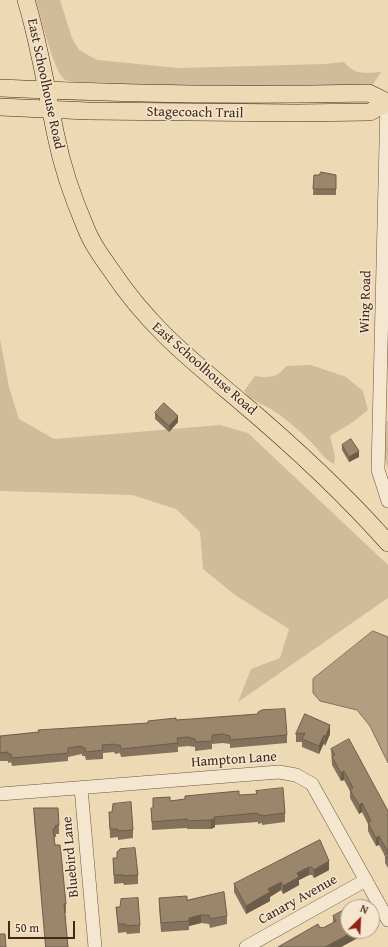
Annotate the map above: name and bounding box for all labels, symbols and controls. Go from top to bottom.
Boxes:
street label: East Schoolhouse Road [23,17,67,151]
street label: Stagecoach Trail [146,104,244,122]
street label: Wing Road [357,270,375,334]
street label: East Schoolhouse Road [148,319,260,419]
street label: Hampton Lane [191,749,277,771]
street label: Bluebird Lane [59,816,83,898]
street label: Canary Avenue [256,871,340,929]
north arrow [340,899,380,939]
text: N [358,900,371,918]
scale bar [10,913,77,939]
text: 50 m [15,919,39,936]

